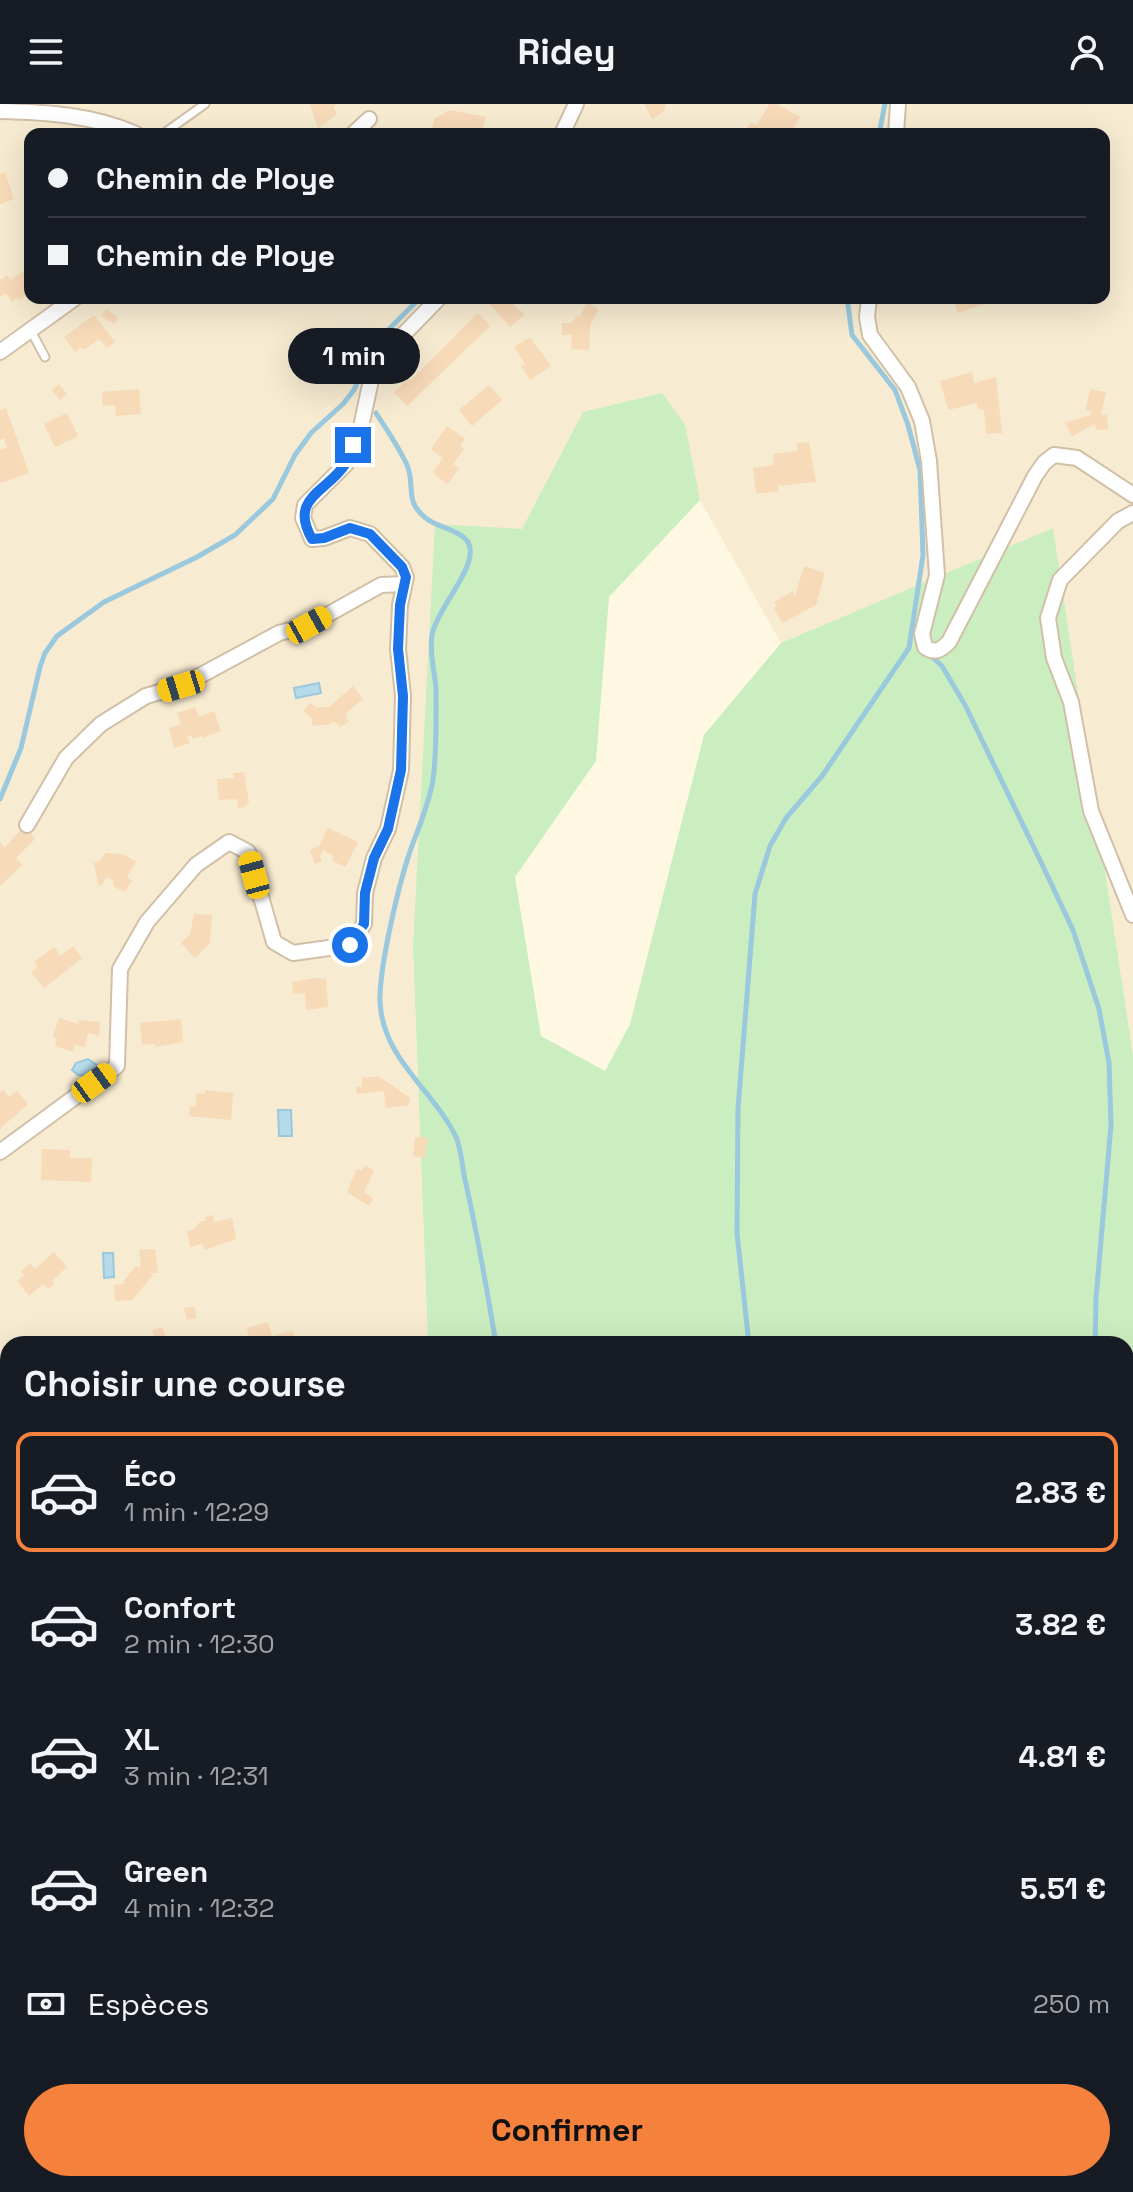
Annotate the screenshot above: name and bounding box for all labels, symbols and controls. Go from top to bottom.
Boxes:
text: Ridey [517,29,616,75]
icon: menu [24,30,68,74]
icon: person [1065,30,1109,74]
text: Chemin de Ploye [96,159,335,198]
text: Chemin de Ploye [96,236,335,275]
callout: 1 min [287,329,419,385]
text: 1 min [322,339,386,373]
route end [335,427,371,463]
car [282,603,336,647]
car [155,668,207,704]
car [236,849,272,901]
route start [332,927,368,963]
car [68,1059,120,1107]
text: Choisir une course [24,1361,346,1407]
icon: car [28,1456,100,1528]
text: Éco [124,1456,177,1495]
text: 2.83 € [1015,1473,1106,1512]
text: 1 min · 12:29 [124,1495,269,1529]
icon: car [28,1588,100,1660]
text: Confort [124,1588,236,1627]
text: 3.82 € [1015,1605,1106,1644]
text: 2 min · 12:30 [124,1627,275,1661]
icon: car [28,1720,100,1792]
text: XL [124,1720,160,1759]
text: 4.81 € [1018,1737,1106,1776]
text: 3 min · 12:31 [124,1759,269,1793]
icon: car [28,1852,100,1924]
text: Green [124,1852,208,1891]
text: 5.51 € [1020,1869,1106,1908]
text: 4 min · 12:32 [124,1891,274,1925]
icon: cash [24,1982,68,2026]
text: Espèces [88,1985,209,2024]
text: 250 m [1033,1987,1110,2021]
button: Confirmer [24,2084,1110,2176]

